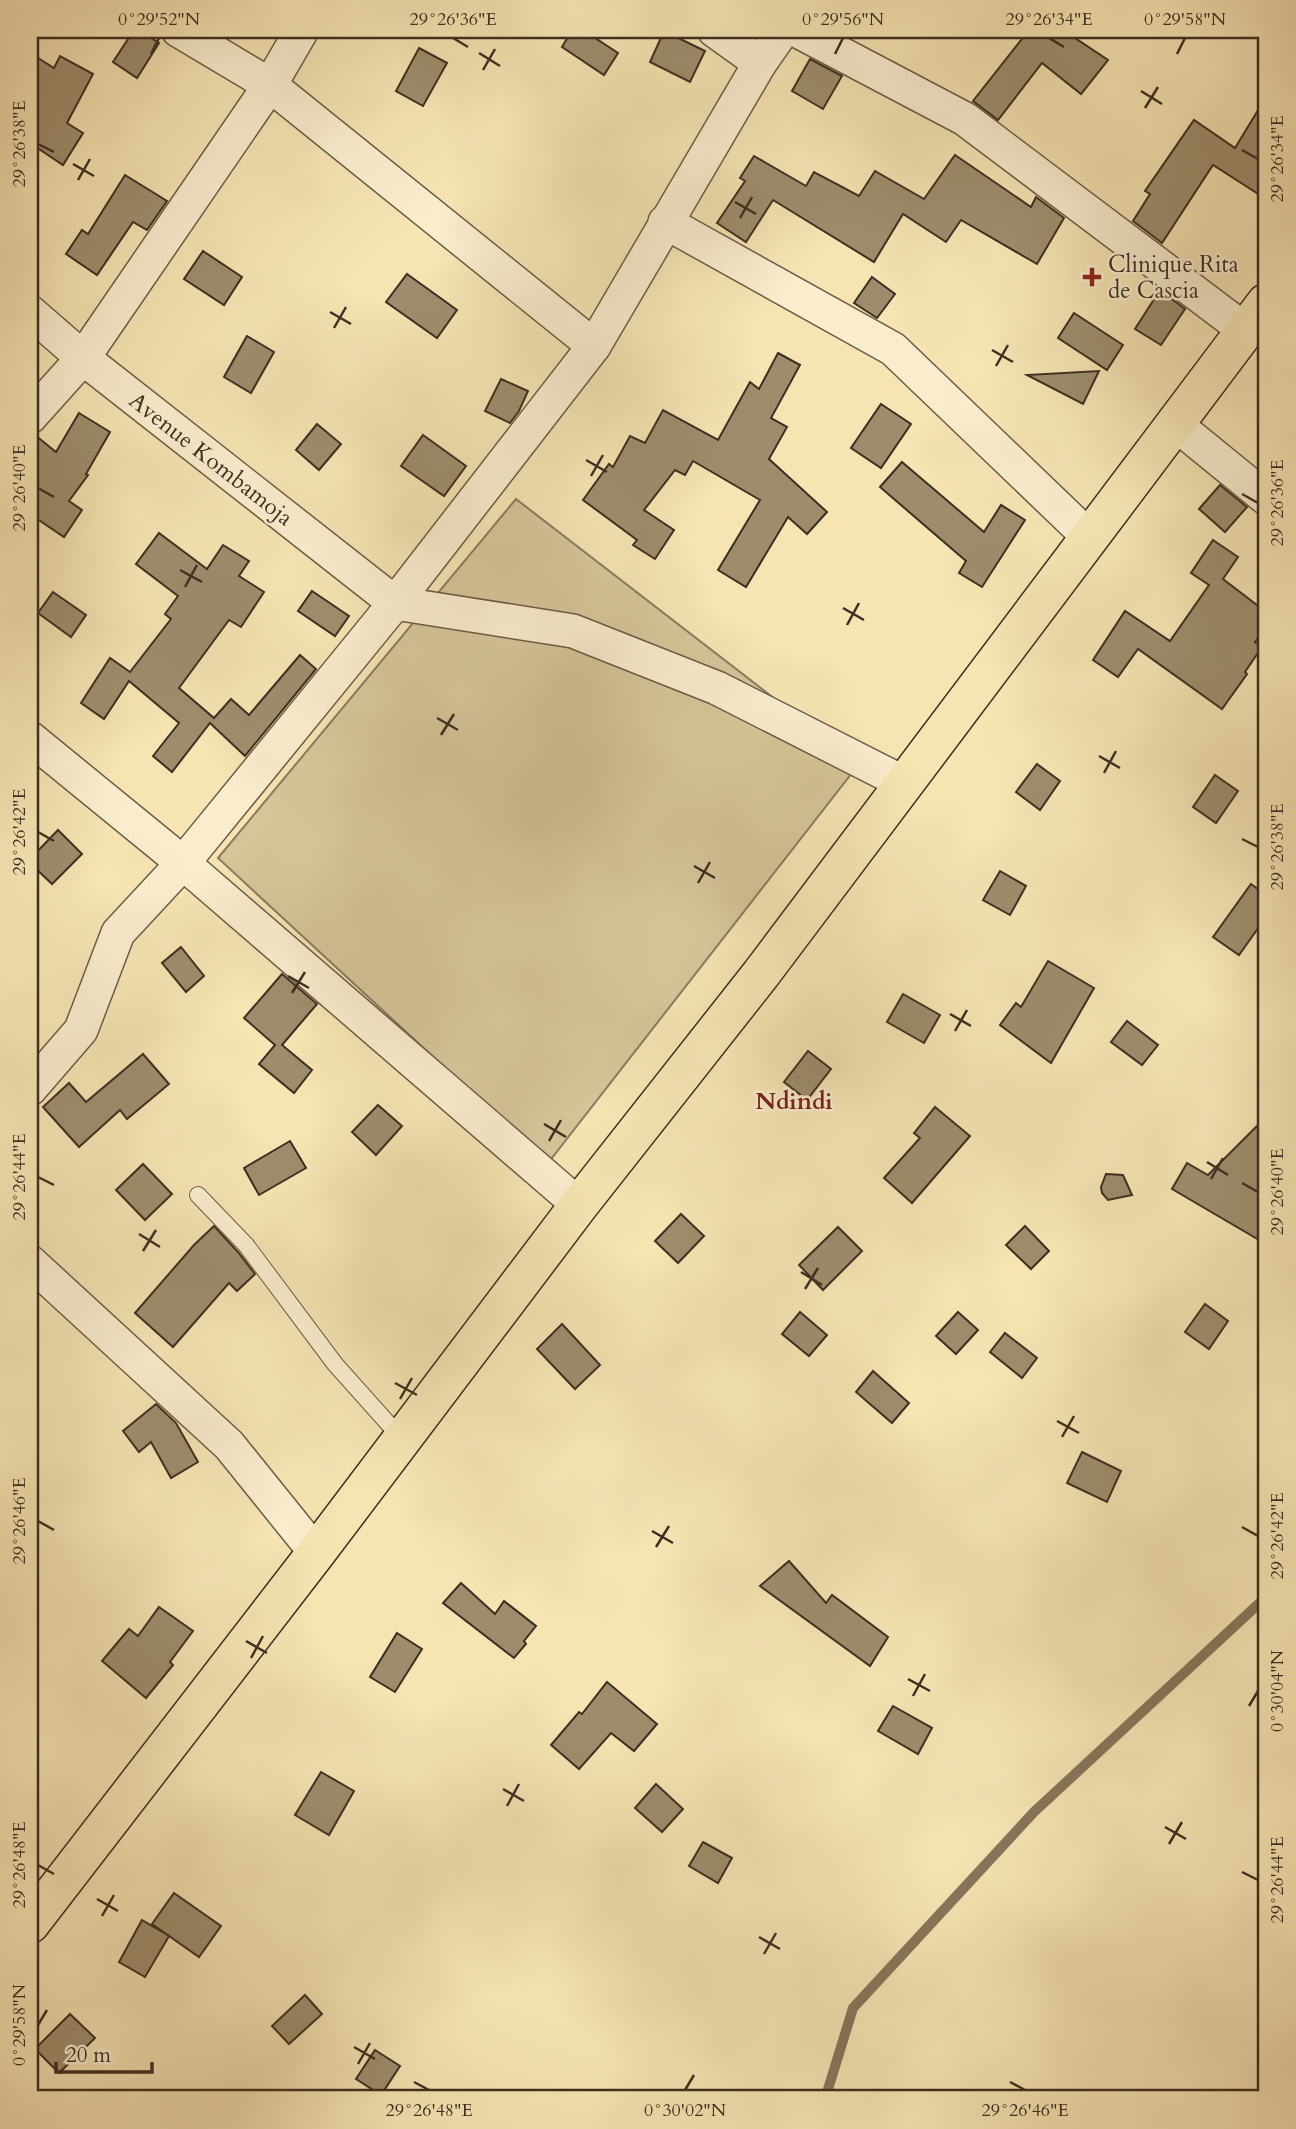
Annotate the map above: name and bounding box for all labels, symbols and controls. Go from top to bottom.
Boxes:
text: 0°29'52"N [118,7,201,32]
text: 29°26'36"E [409,7,497,32]
text: 0°29'56"N [802,7,885,32]
text: 29°26'34"E [1005,7,1093,32]
text: 0°29'58"N [1144,7,1227,32]
text: 29°26'38"E [7,100,32,188]
text: 29°26'34"E [1265,115,1290,203]
place label: Clinique Rita de Cascia [1108,249,1239,306]
marker: Clinique Rita de Cascia [1082,267,1102,287]
street label: Avenue Kombamoja [123,385,300,533]
text: 29°26'40"E [7,444,32,532]
text: 29°26'36"E [1265,459,1290,547]
text: 29°26'42"E [7,788,32,876]
text: 29°26'38"E [1265,803,1290,891]
district label: Ndindi [755,1085,833,1118]
text: 29°26'44"E [7,1133,32,1221]
text: 29°26'40"E [1265,1148,1290,1236]
text: 29°26'46"E [7,1477,32,1565]
text: 29°26'42"E [1265,1492,1290,1580]
text: 0°30'04"N [1265,1649,1290,1732]
text: 29°26'48"E [7,1821,32,1909]
text: 29°26'44"E [1265,1836,1290,1924]
text: 0°29'58"N [7,1983,32,2066]
scale bar [56,2031,152,2075]
text: 20 m [66,2041,111,2070]
text: 29°26'48"E [385,2098,473,2123]
text: 0°30'02"N [644,2098,727,2123]
text: 29°26'46"E [981,2098,1069,2123]

